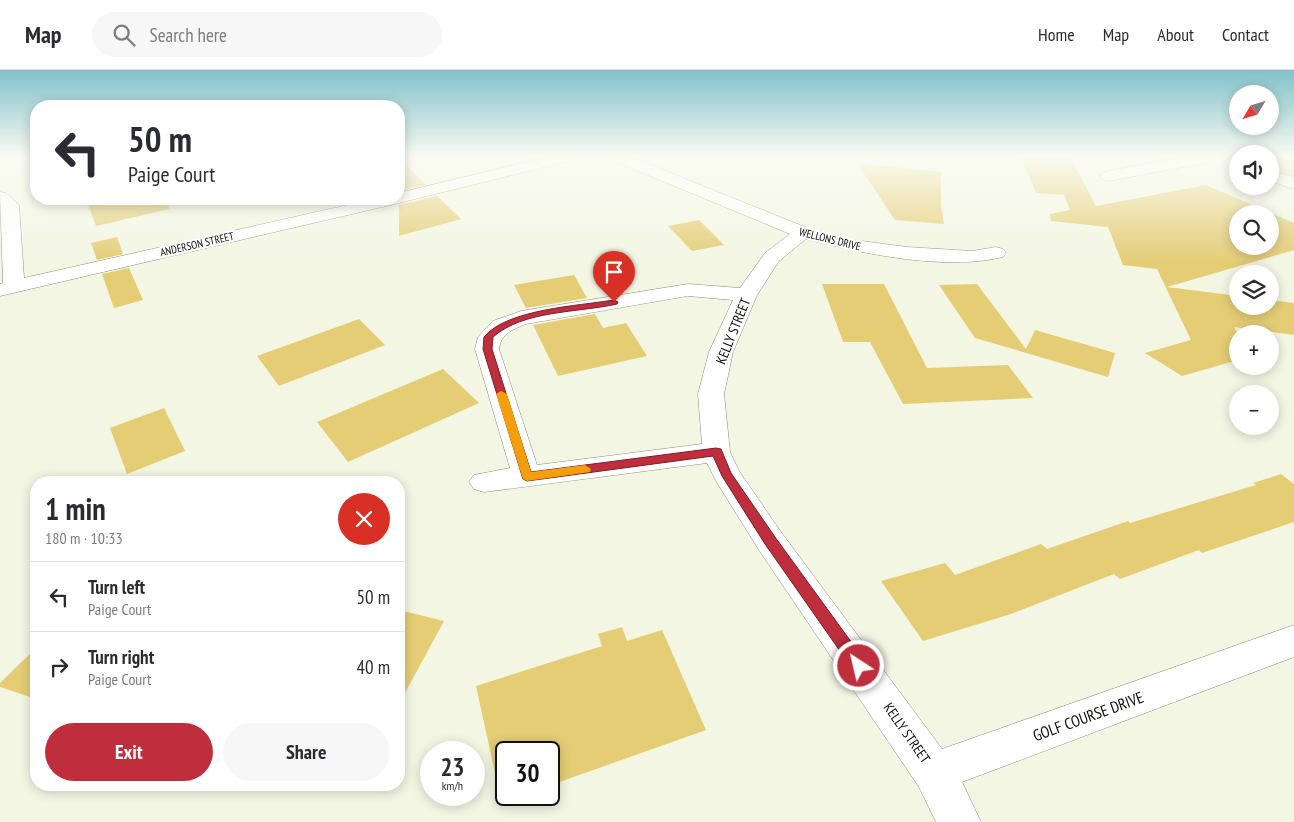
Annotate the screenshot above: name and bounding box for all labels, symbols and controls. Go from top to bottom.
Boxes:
search box [92,12,442,57]
text: Map [25,19,62,50]
icon: search [110,21,138,49]
text: Search here [150,23,227,47]
text: Home [1038,23,1075,46]
text: Map [1103,23,1129,46]
text: About [1157,23,1194,46]
text: Contact [1222,23,1269,46]
north arrow [1229,85,1279,135]
map controls [1229,85,1279,435]
text: 50 m [128,116,192,162]
icon: left [45,120,110,185]
button: sound [1229,145,1279,195]
text: Paige Court [128,160,215,188]
button: search [1229,205,1279,255]
street label: WELLONS DRIVE [798,225,863,253]
street label: ANDERSON STREET [159,229,235,259]
pin [593,251,635,302]
icon: arrive [600,258,628,286]
button: layers [1229,265,1279,315]
street label: KELLY STREET [712,295,755,367]
button: + [1229,325,1279,375]
button: − [1229,385,1279,435]
text: 1 min [45,489,106,528]
button: close [338,493,390,545]
text: 180 m · 10:33 [45,528,123,548]
text: Turn left [88,575,145,599]
icon: left [45,583,73,611]
text: 50 m [357,585,390,609]
text: Paige Court [88,599,151,619]
position arrow [832,639,884,691]
text: Turn right [88,645,154,669]
icon: right [45,653,73,681]
text: 40 m [357,655,390,679]
text: Paige Court [88,669,151,689]
street label: GOLF COURSE DRIVE [1030,687,1146,745]
street label: KELLY STREET [880,699,935,767]
button: Exit [45,723,213,781]
button: Share [223,723,390,781]
speed limit sign: 30 [495,741,560,806]
text: 23 [441,751,464,783]
text: km/h [442,778,463,793]

